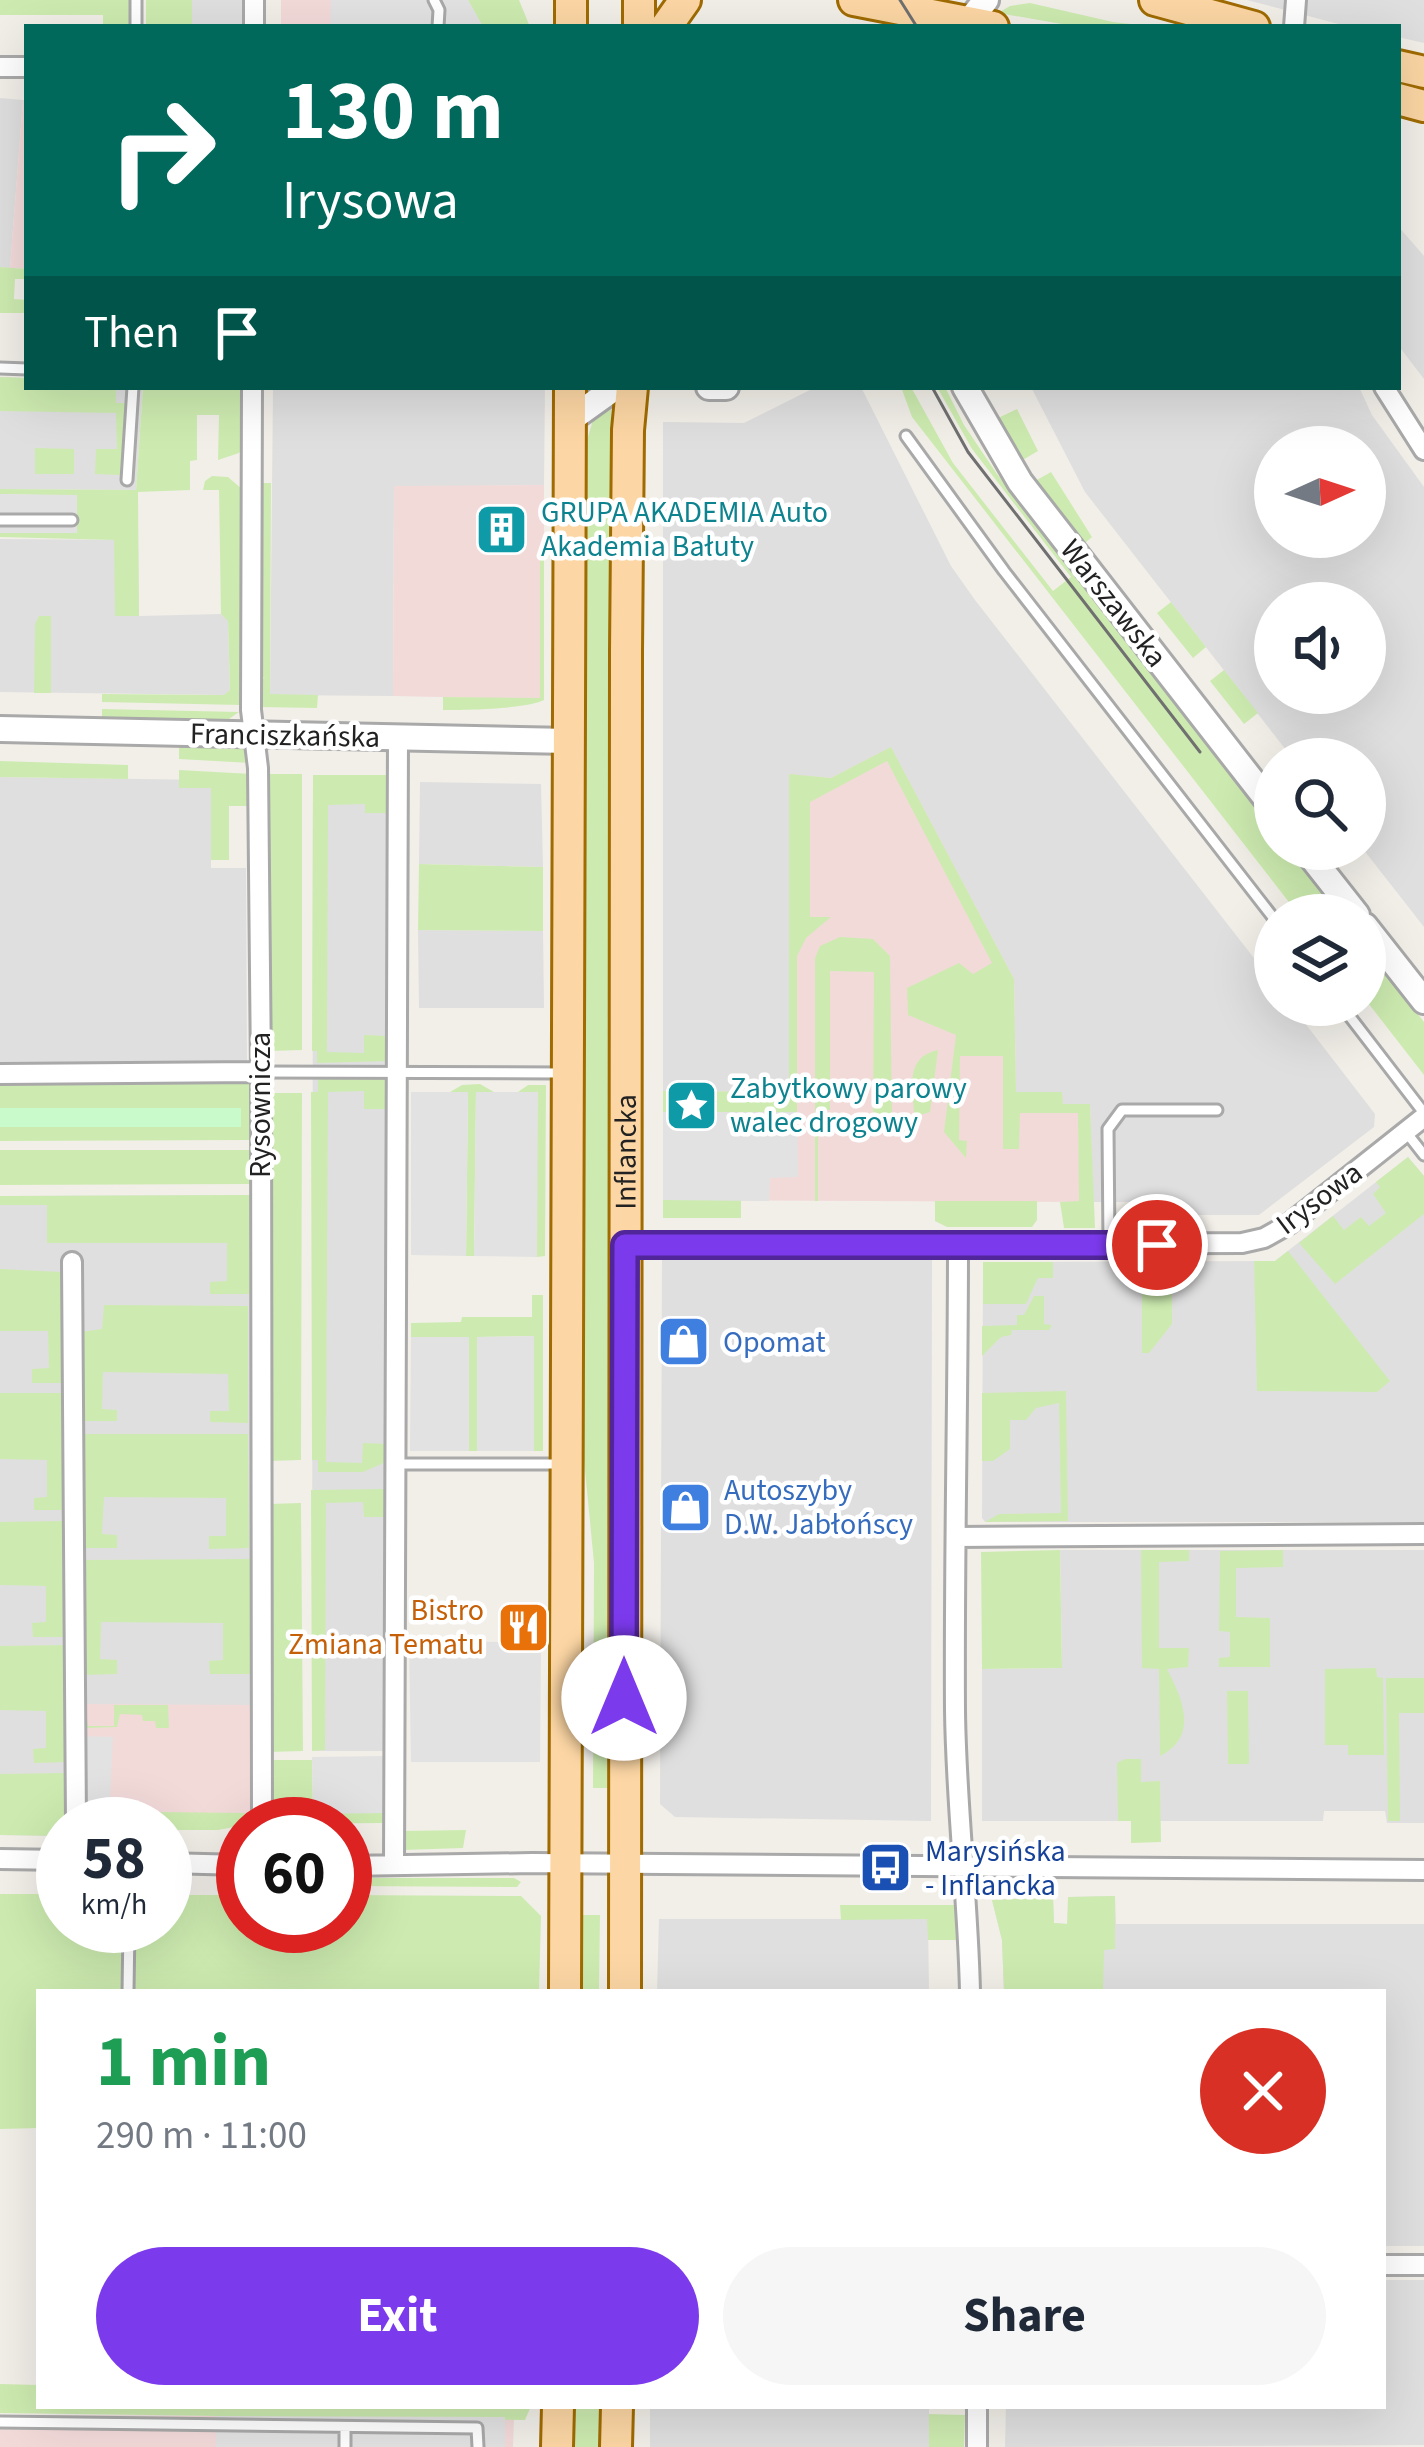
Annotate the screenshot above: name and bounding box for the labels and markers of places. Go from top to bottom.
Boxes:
place label: GRUPA AKADEMIA Auto Akademia Bałuty [541,491,828,568]
building icon: GRUPA AKADEMIA Auto Akademia Bałuty [474,501,530,557]
place label: Zabytkowy parowy walec drogowy [730,1067,967,1144]
place icon: Zabytkowy parowy walec drogowy [663,1077,719,1133]
pin [1106,1194,1208,1296]
shop icon: Opomat [656,1314,712,1370]
place label: Opomat [723,1321,826,1364]
place label: Autoszyby D.W. Jabłońscy [724,1469,913,1546]
shop icon: Autoszyby D.W. Jabłońscy [657,1479,713,1535]
place label: Bistro Zmiana Tematu [288,1589,484,1666]
restaurant icon: Bistro Zmiana Tematu [495,1599,551,1655]
place label: Marysińska - Inflancka [925,1830,1066,1907]
bus stop icon: Marysińska - Inflancka [858,1840,914,1896]

